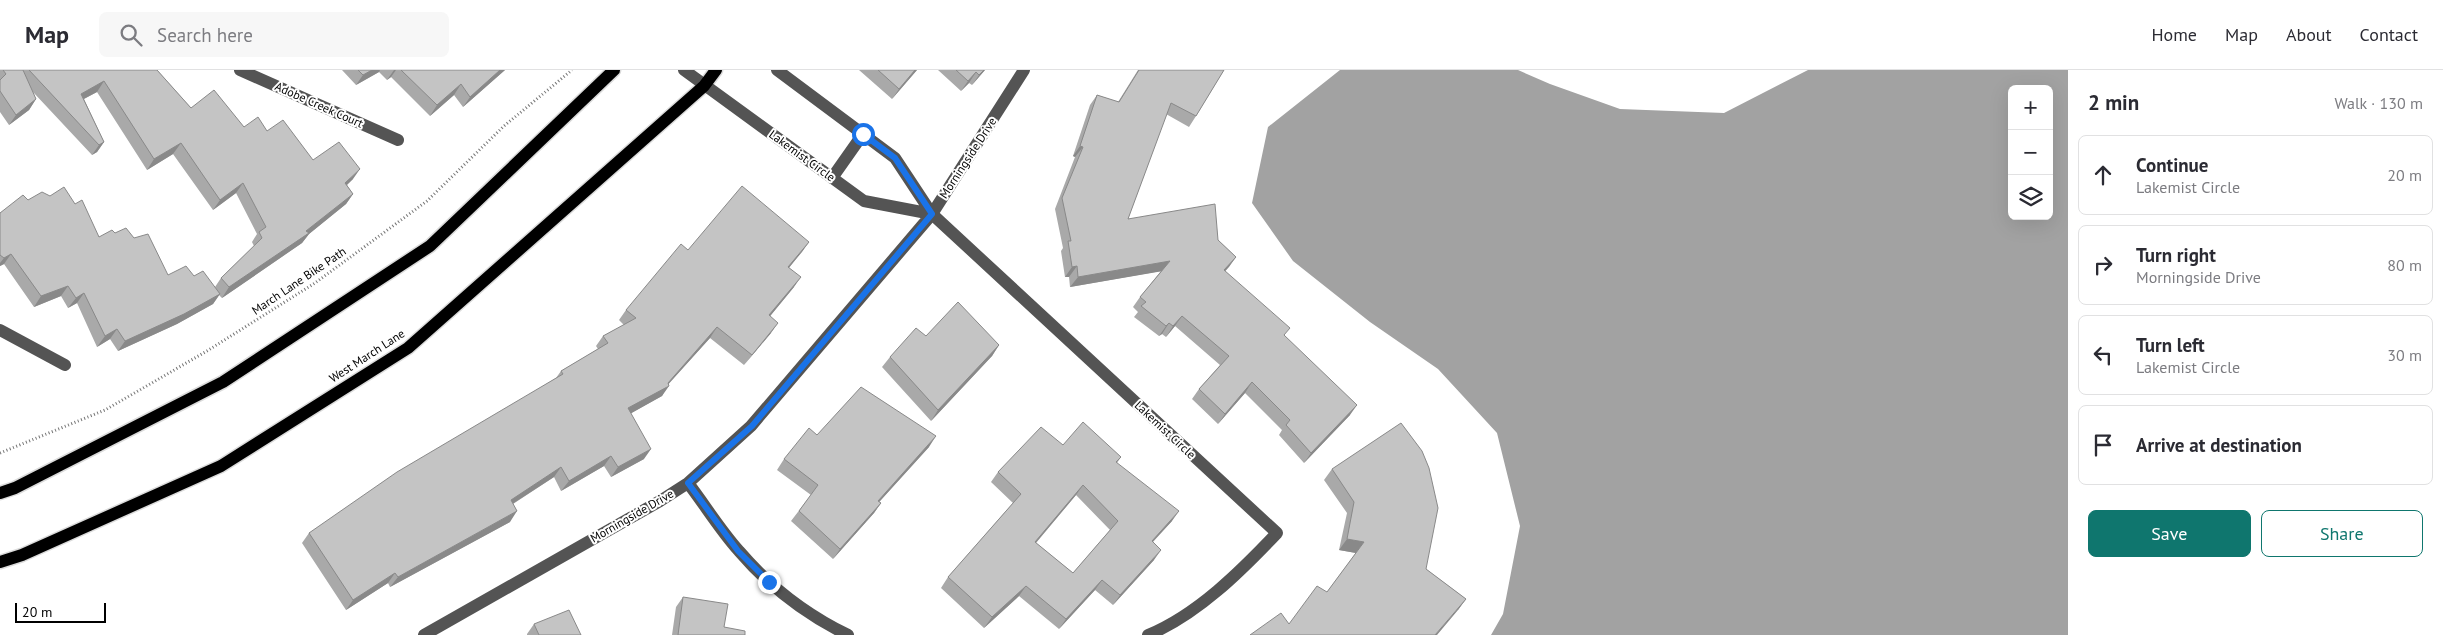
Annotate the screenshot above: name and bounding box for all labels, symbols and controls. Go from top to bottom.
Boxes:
search box [99,12,449,57]
text: Map [25,19,69,50]
icon: search [117,21,145,49]
text: Search here [157,23,253,47]
text: Home [2151,23,2197,46]
text: Map [2225,23,2258,46]
text: About [2286,23,2332,46]
text: Contact [2360,23,2418,46]
street label: Adobe Creek Court [273,78,366,131]
map controls [2008,85,2053,220]
button: + [2008,85,2053,130]
text: 2 min [2088,89,2139,116]
text: Walk · 130 m [2334,93,2423,113]
street label: Morningside Drive [936,114,999,201]
route start [852,123,875,146]
street label: Lakemist Circle [766,127,838,185]
button: − [2008,130,2053,175]
text: Continue [2136,153,2208,177]
icon: ahead [2089,161,2117,189]
text: 20 m [2387,165,2422,185]
button: layers [2008,175,2053,220]
text: Lakemist Circle [2136,177,2240,197]
street label: March Lane Bike Path [249,243,349,318]
text: Turn right [2136,243,2216,267]
icon: right [2089,251,2117,279]
text: 80 m [2387,255,2422,275]
text: Morningside Drive [2136,267,2261,287]
street label: West March Lane [326,326,407,386]
text: Turn left [2136,333,2205,357]
icon: left [2089,341,2117,369]
text: 30 m [2387,345,2422,365]
text: Lakemist Circle [2136,357,2240,377]
street label: Lakemist Circle [1132,398,1199,462]
icon: arrive [2089,431,2117,459]
text: Arrive at destination [2136,433,2302,457]
street label: Morningside Drive [587,486,676,545]
button: Save [2088,510,2251,557]
button: Share [2261,510,2423,557]
route end [758,571,781,594]
scale bar [15,600,106,623]
text: 20 m [22,603,52,621]

